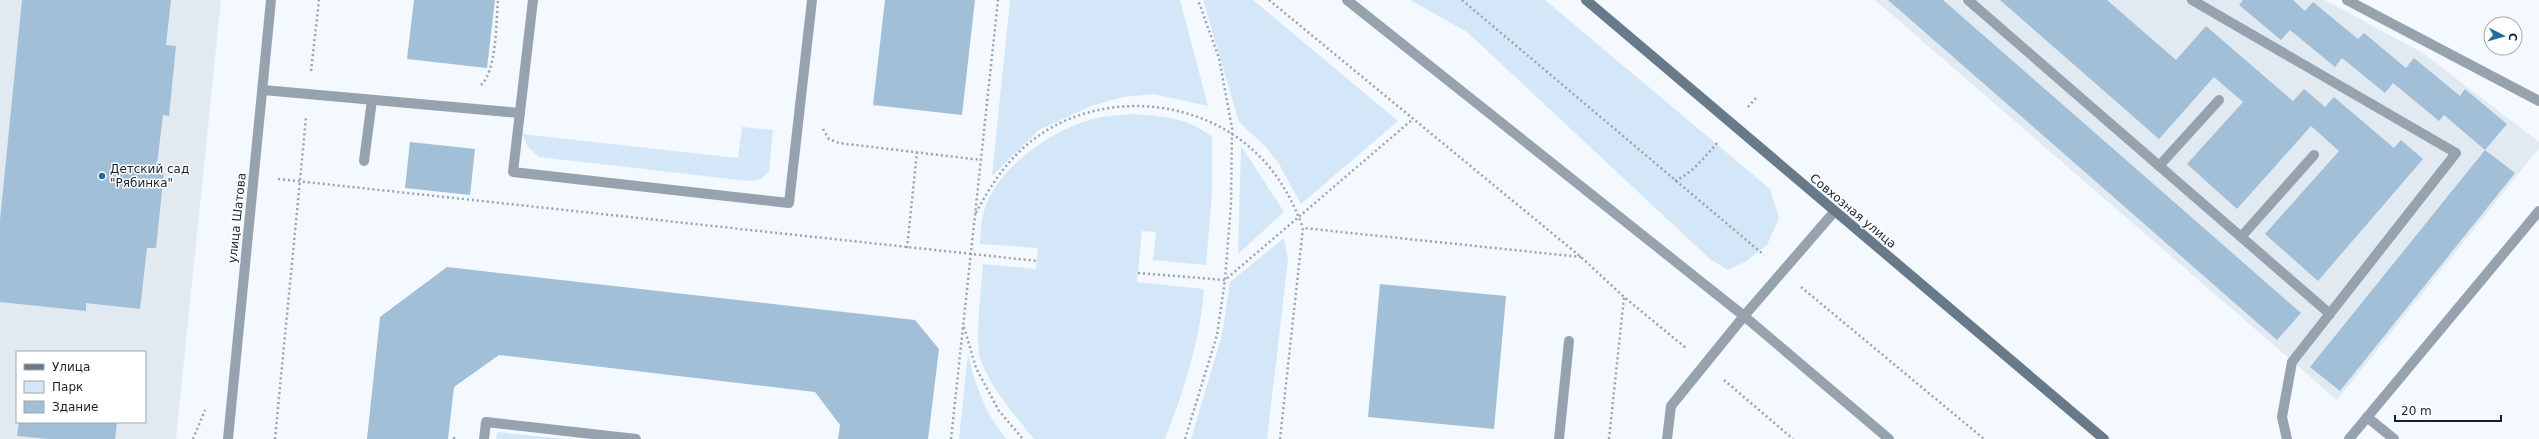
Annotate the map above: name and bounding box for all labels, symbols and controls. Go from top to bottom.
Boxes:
north arrow [2483,16,2523,56]
text: С [2506,32,2519,42]
place label: Детский сад "Рябинка" [110,162,189,190]
marker: Детский сад "Рябинка" [97,171,107,181]
street label: Совхозная улица [1807,171,1899,251]
street label: улица Шатова [225,172,249,264]
legend [16,351,146,423]
text: Улица [52,360,90,374]
text: Парк [52,380,83,394]
scale bar [2395,397,2501,423]
text: Здание [52,400,98,414]
text: 20 m [2401,404,2432,418]

